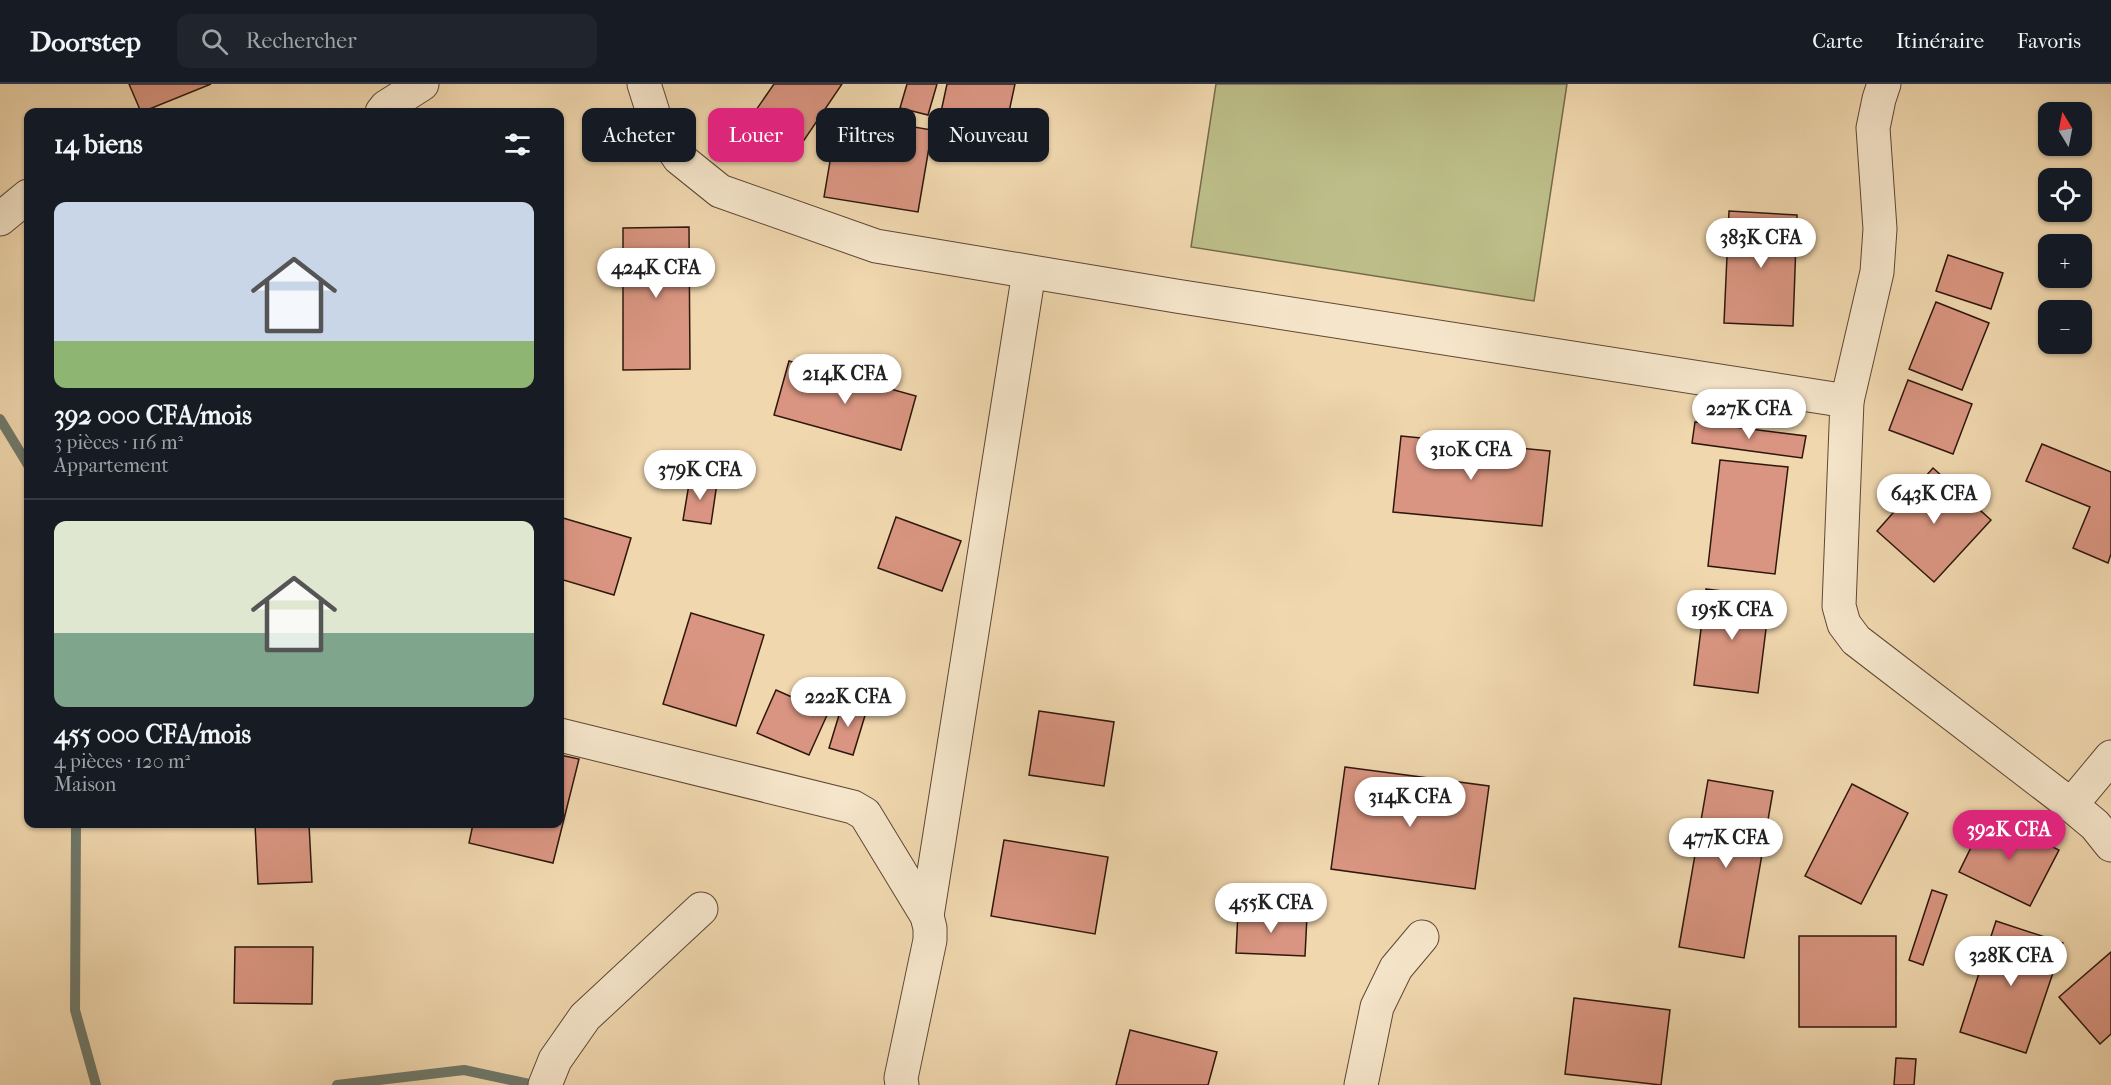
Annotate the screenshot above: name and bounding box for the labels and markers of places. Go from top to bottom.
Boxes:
pin: 383K CFA [1699,218,1823,269]
pin: 424K CFA [594,248,718,299]
pin: 214K CFA [783,354,907,405]
pin: 227K CFA [1687,389,1811,440]
pin: 310K CFA [1409,430,1533,481]
pin: 379K CFA [638,450,762,501]
pin: 643K CFA [1872,474,1996,525]
pin: 195K CFA [1670,590,1794,641]
pin: 222K CFA [786,677,910,728]
pin: 314K CFA [1348,777,1472,828]
pin: 392K CFA [1947,810,2071,861]
pin: 477K CFA [1664,818,1788,869]
pin: 455K CFA [1209,883,1333,934]
pin: 328K CFA [1949,936,2073,987]

